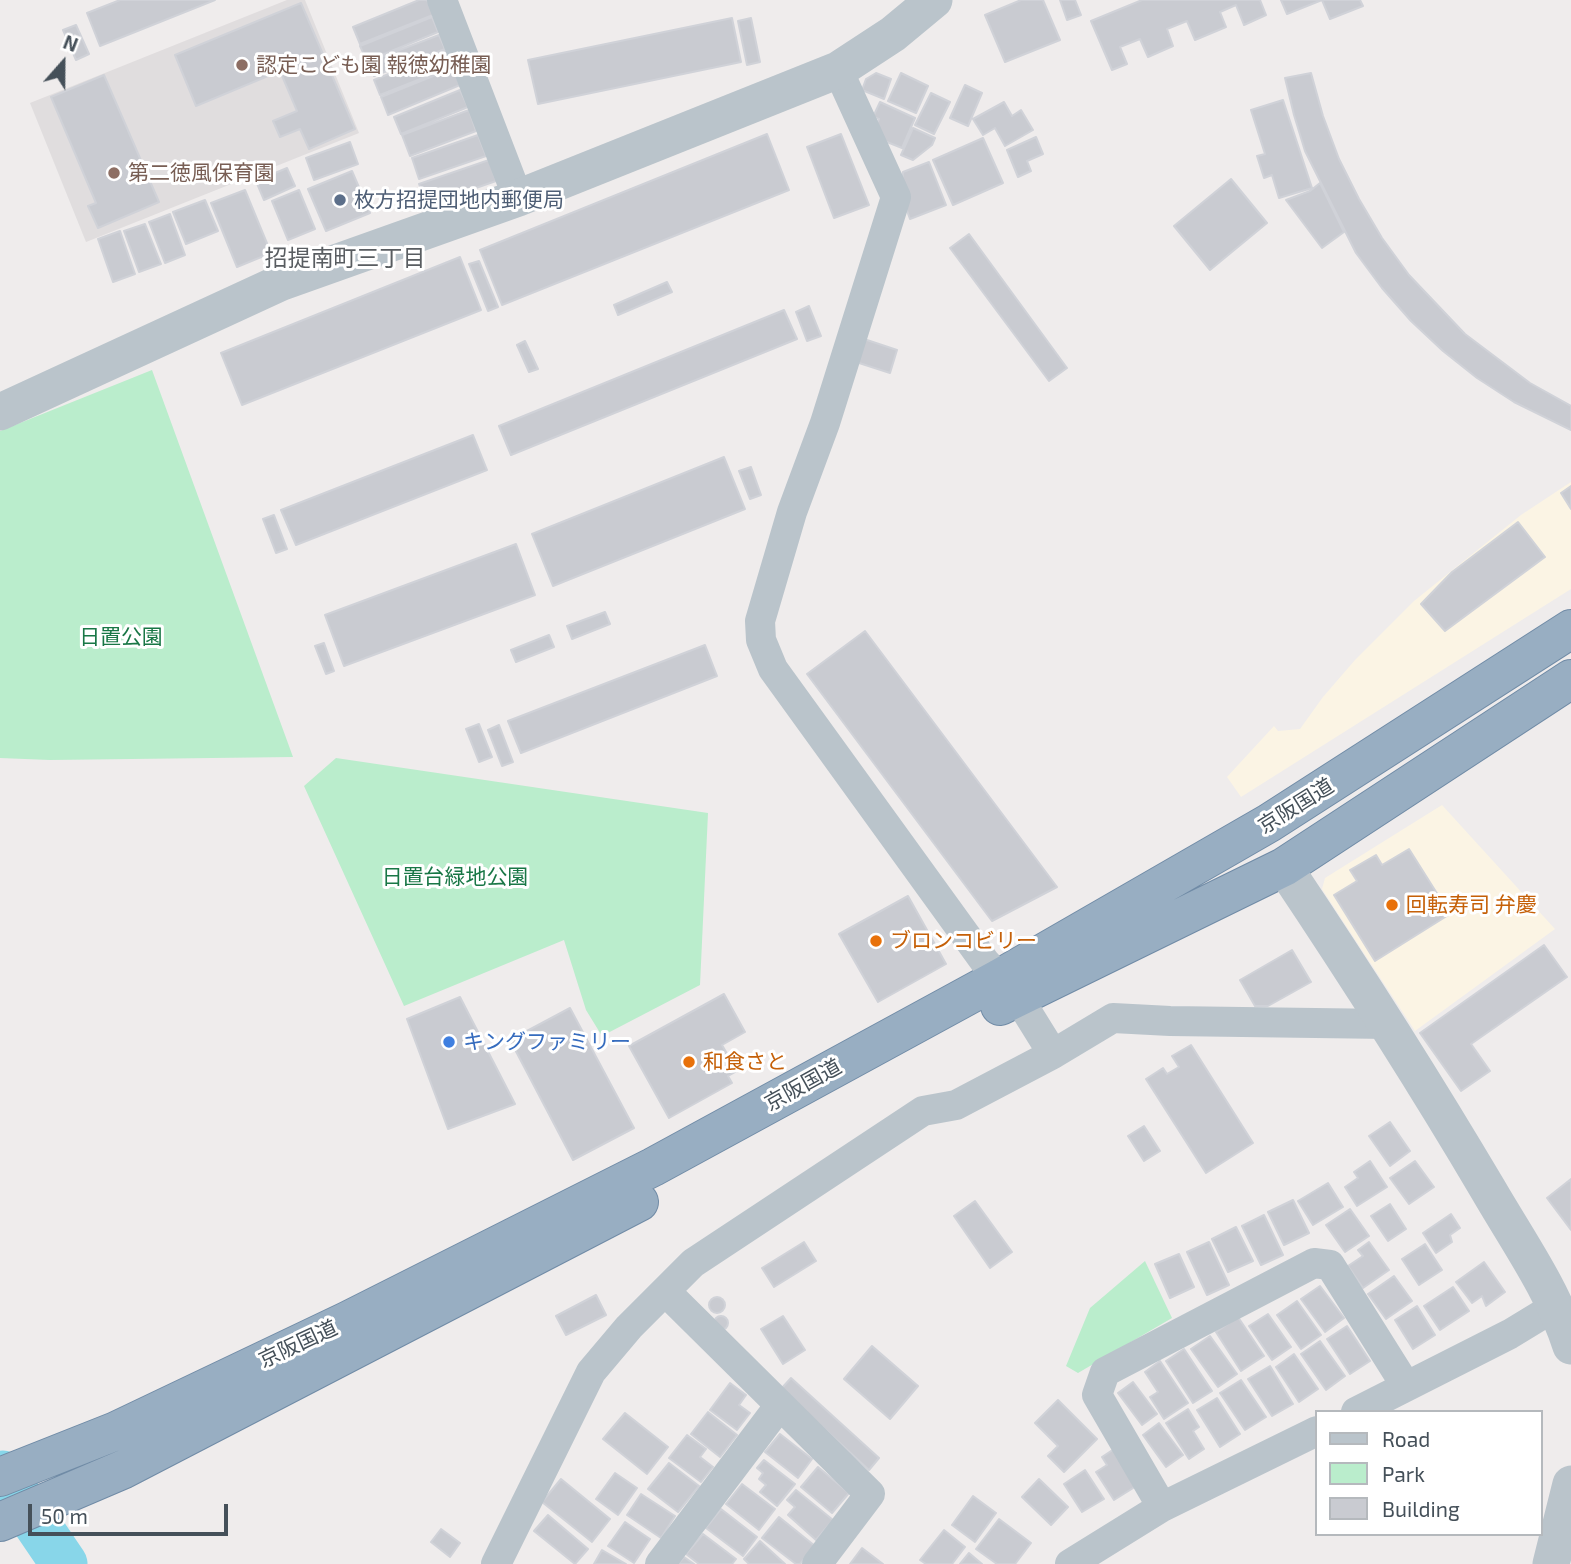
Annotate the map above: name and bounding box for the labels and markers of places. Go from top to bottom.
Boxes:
place label: 認定こども園 報徳幼稚園 [256,52,492,78]
marker: 認定こども園 報徳幼稚園 [234,57,250,73]
place label: 第二徳風保育園 [128,160,275,186]
marker: 第二徳風保育園 [106,165,122,181]
place label: 枚方招提団地内郵便局 [354,187,564,213]
marker: 枚方招提団地内郵便局 [332,192,348,208]
place label: 回転寿司 弁慶 [1406,892,1537,918]
marker: 回転寿司 弁慶 [1384,897,1400,913]
place label: ブロンコビリー [890,928,1037,954]
marker: ブロンコビリー [868,933,884,949]
place label: キングファミリー [463,1029,631,1055]
marker: キングファミリー [441,1034,457,1050]
place label: 和食さと [703,1049,787,1075]
marker: 和食さと [681,1054,697,1070]

